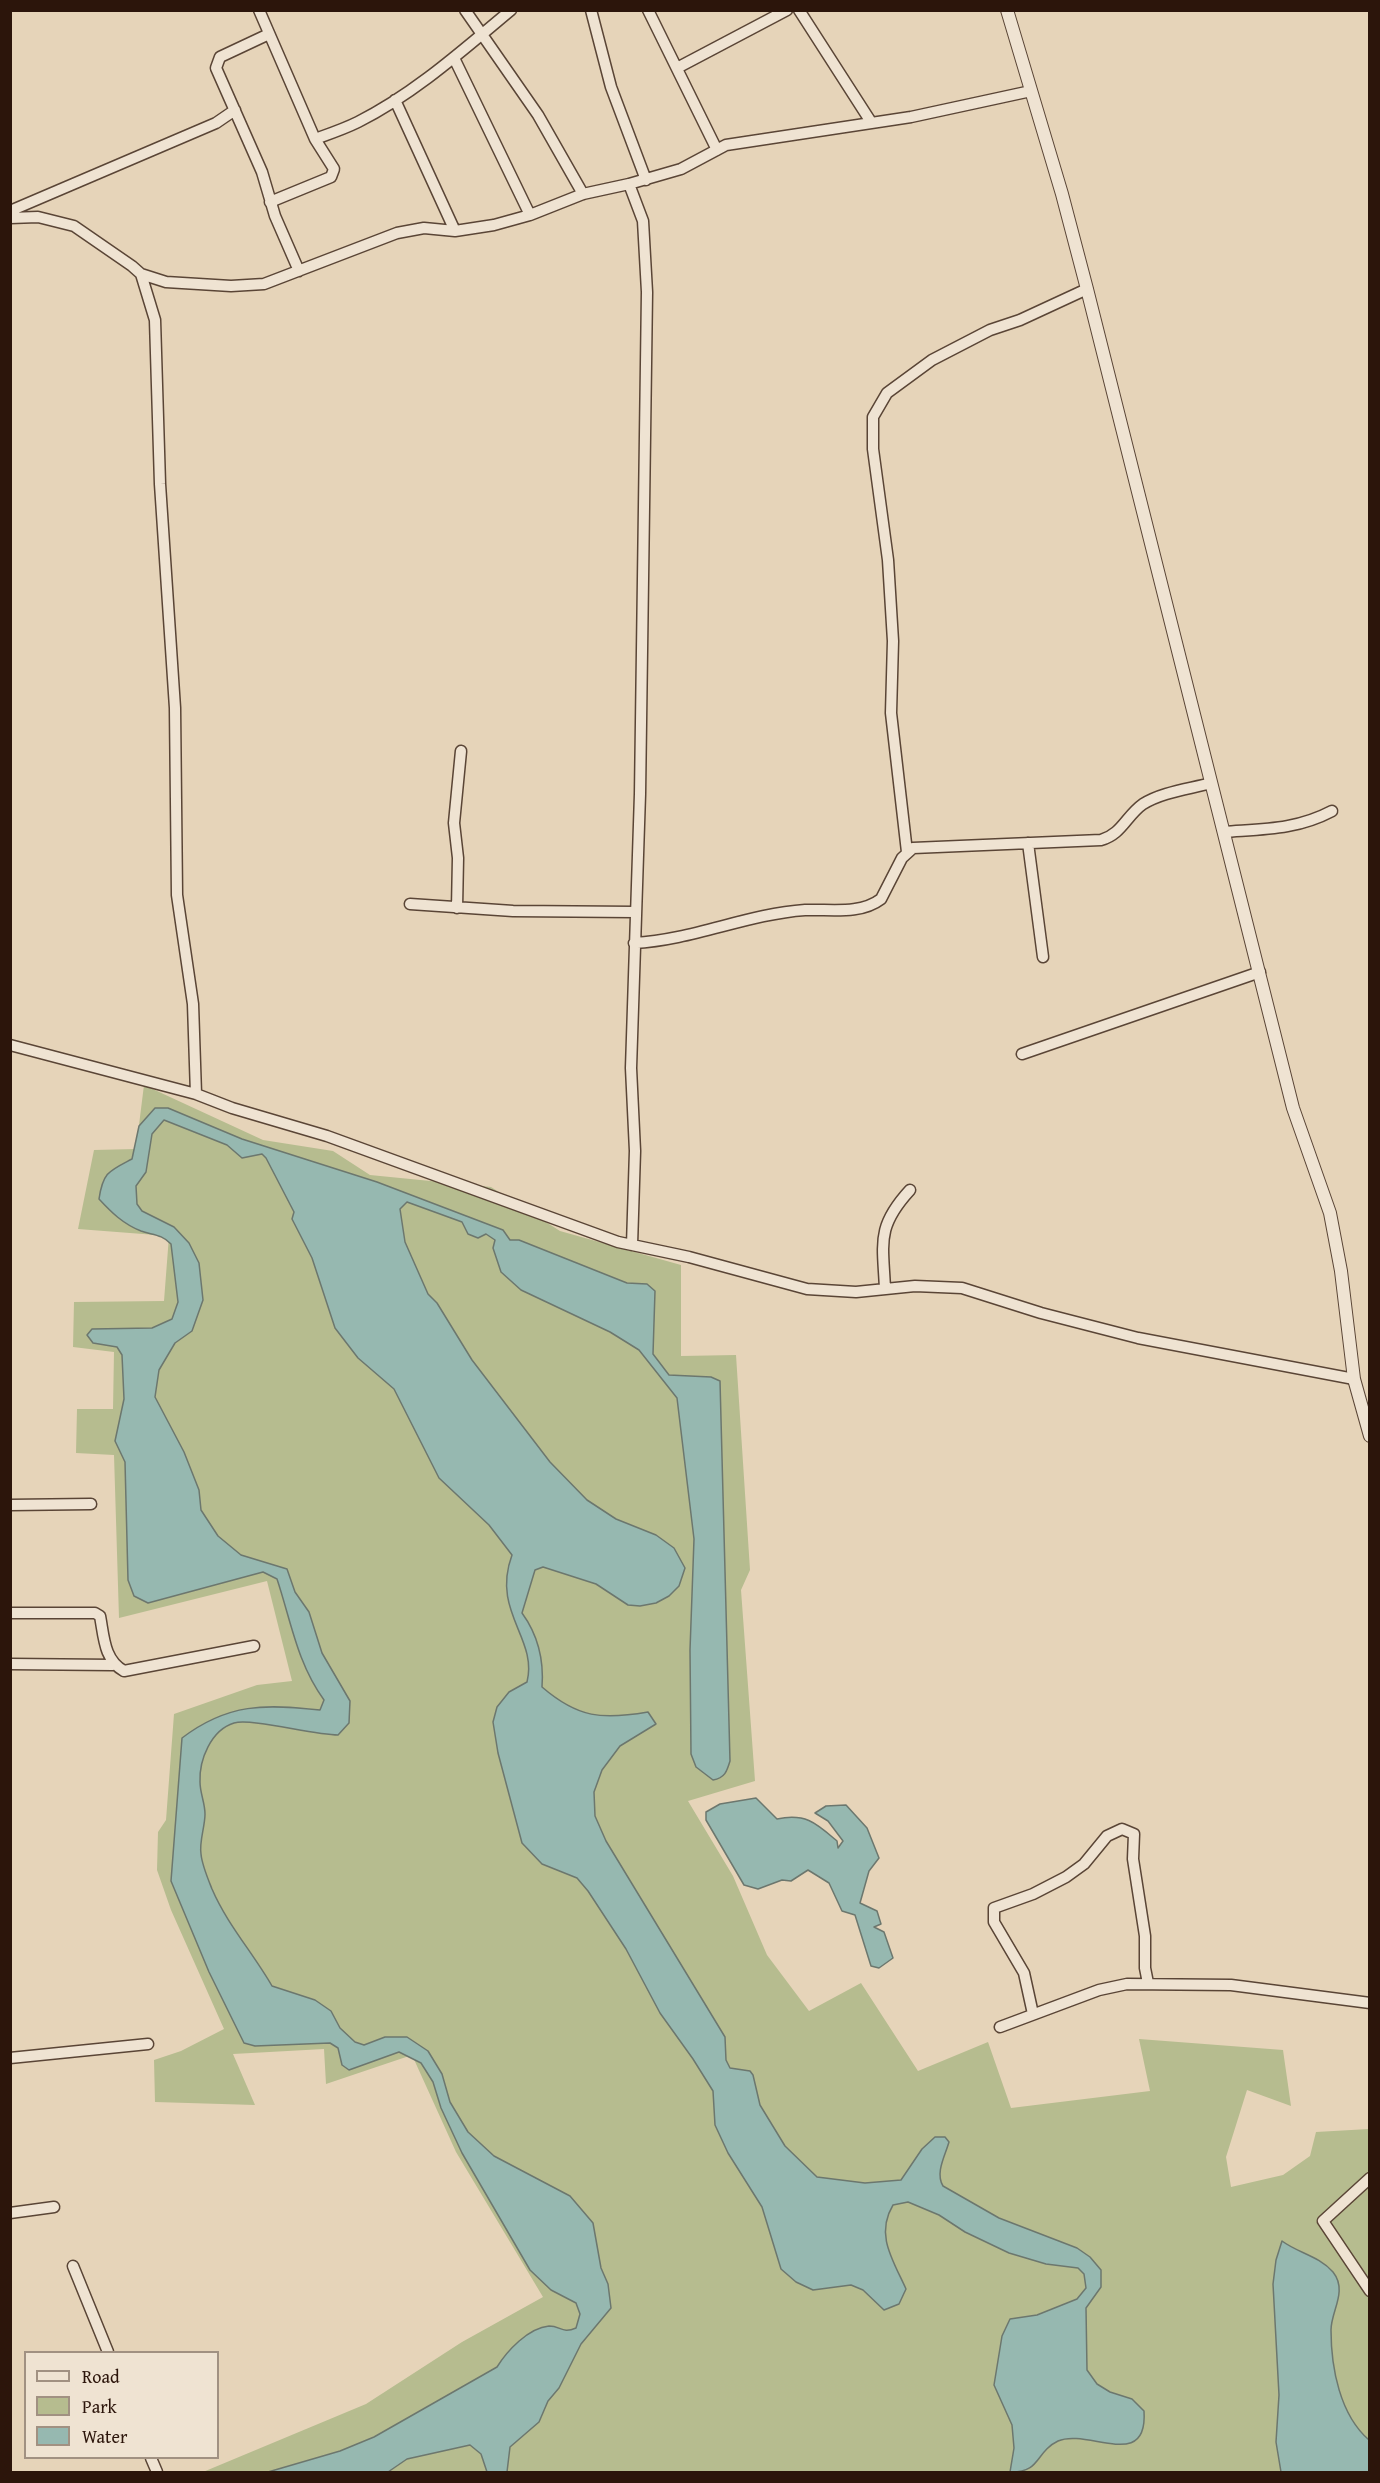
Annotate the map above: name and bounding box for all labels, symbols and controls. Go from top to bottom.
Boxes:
legend [24,2351,219,2459]
text: Road [82,2363,120,2390]
text: Park [82,2393,117,2420]
text: Water [82,2423,127,2450]

